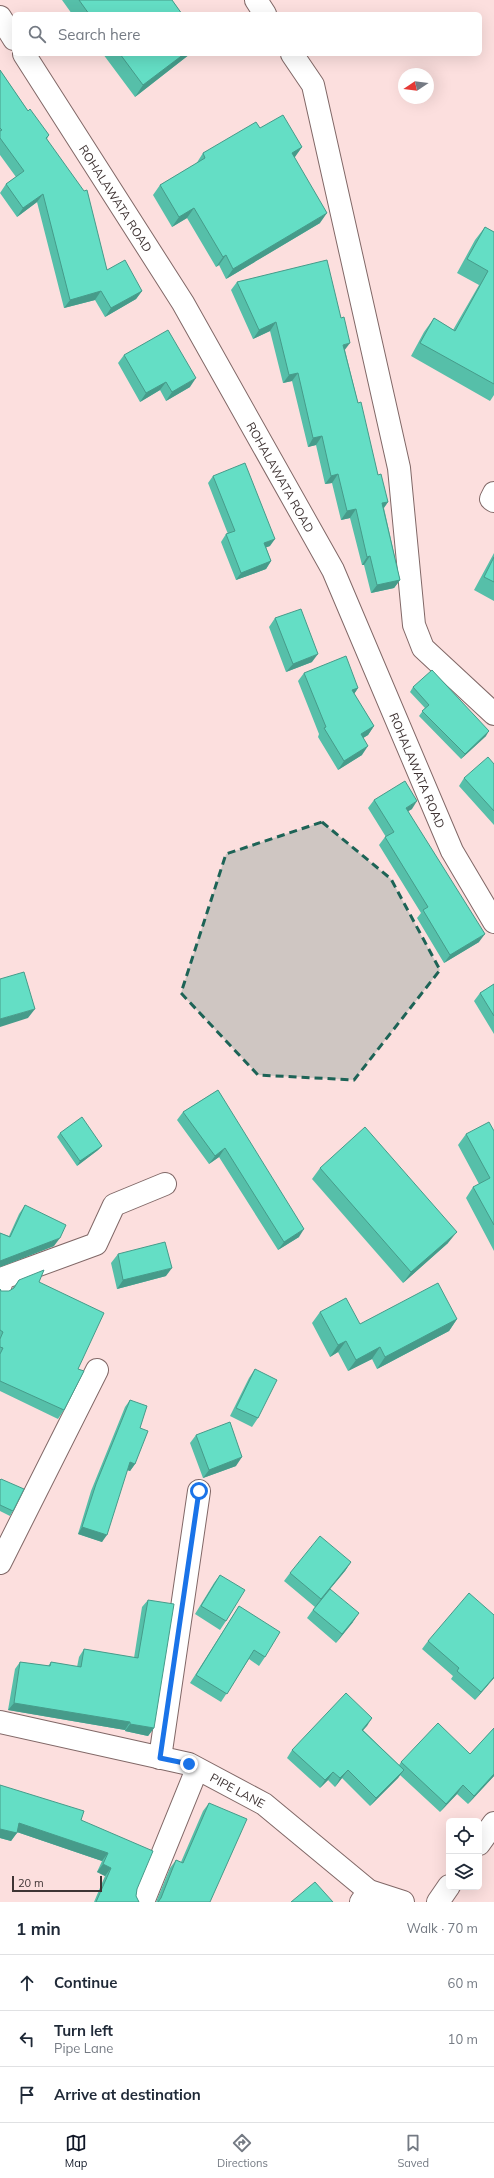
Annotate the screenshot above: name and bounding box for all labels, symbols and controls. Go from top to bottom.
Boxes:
search box [12,12,482,56]
icon: search [26,23,48,45]
text: Search here [58,25,140,44]
north arrow [398,68,434,104]
street label: ROHALAWATA ROAD [76,142,156,254]
street label: ROHALAWATA ROAD [244,419,318,535]
street label: ROHALAWATA ROAD [387,710,449,830]
route start [190,1482,208,1500]
route end [180,1755,198,1773]
street label: PIPE LANE [208,1769,268,1811]
map controls [446,1818,482,1890]
button: locate [446,1818,482,1854]
button: layers [446,1854,482,1890]
scale bar [12,1874,102,1893]
text: 20 m [18,1876,44,1890]
text: 1 min [16,1918,61,1939]
text: Walk · 70 m [407,1920,478,1936]
icon: ahead [16,1972,38,1994]
text: Continue [54,1973,117,1992]
text: 60 m [448,1975,478,1991]
text: Turn left [54,2021,113,2040]
icon: left [16,2028,38,2050]
text: 10 m [448,2031,478,2047]
text: Pipe Lane [54,2040,113,2056]
icon: arrive [16,2084,38,2106]
text: Arrive at destination [54,2085,201,2104]
tab: Map [65,2132,87,2170]
tab: Directions [217,2132,268,2170]
tab: Saved [397,2132,429,2170]

